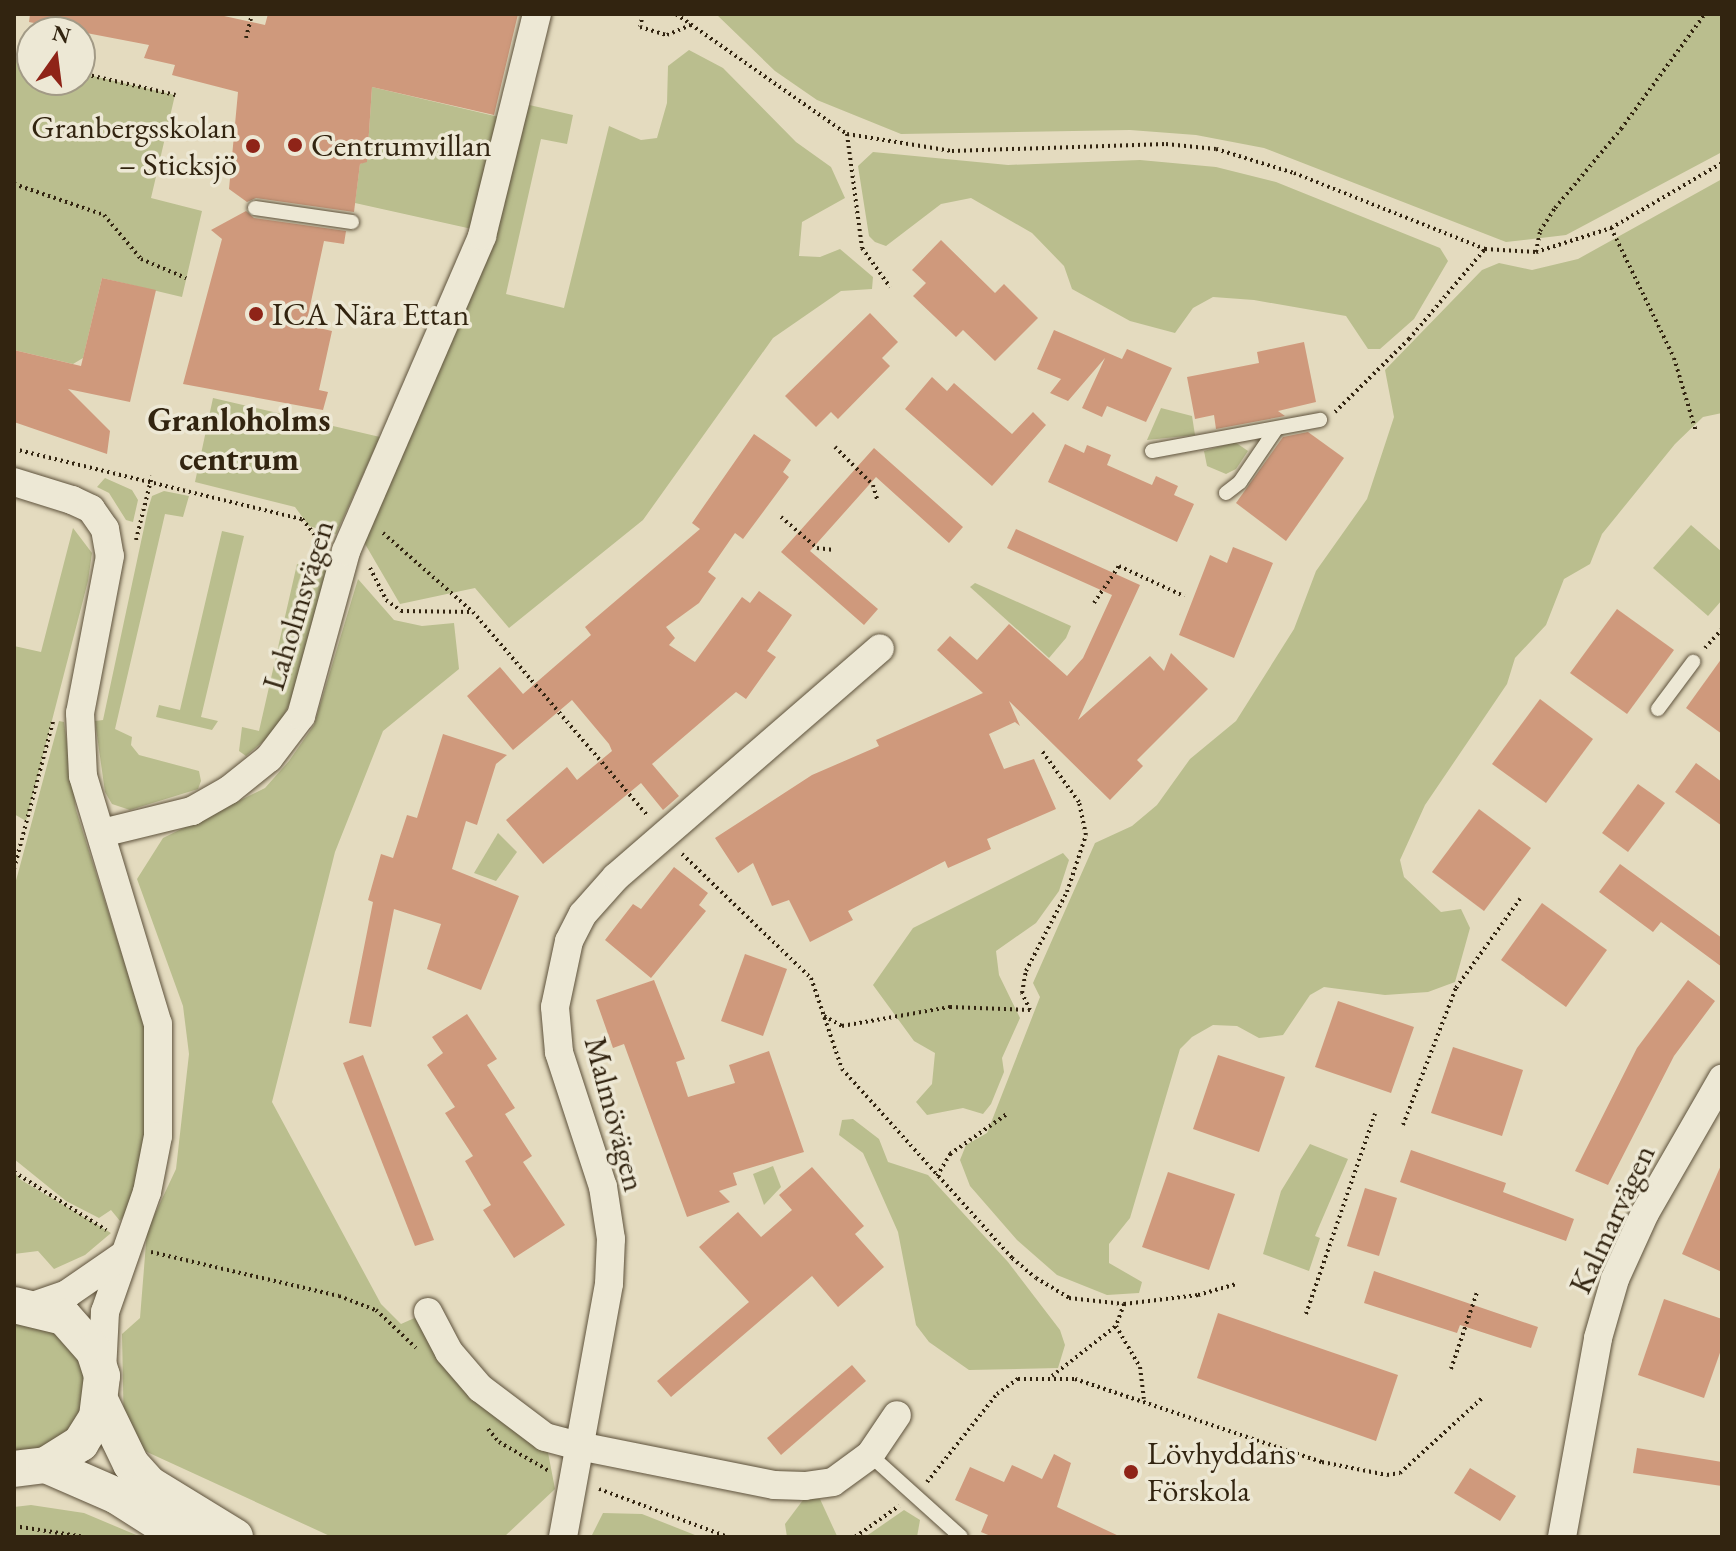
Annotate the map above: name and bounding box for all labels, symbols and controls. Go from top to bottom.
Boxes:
north arrow [16,16,96,96]
text: N [49,18,74,50]
place label: Granbergsskolan – Sticksjö [31,109,237,184]
place label: Centrumvillan [311,126,492,164]
marker: Centrumvillan [286,136,304,154]
marker: Granbergsskolan – Sticksjö [244,137,262,155]
place label: ICA Nära Ettan [272,295,469,333]
marker: ICA Nära Ettan [247,305,265,323]
district label: Granloholms centrum [148,399,330,478]
street label: Laholmsvägen [254,515,342,695]
street label: Malmövägen [576,1032,654,1196]
street label: Kalmarvägen [1561,1138,1663,1300]
place label: Lövhyddans Förskola [1147,1435,1296,1510]
marker: Lövhyddans Förskola [1122,1463,1140,1481]

